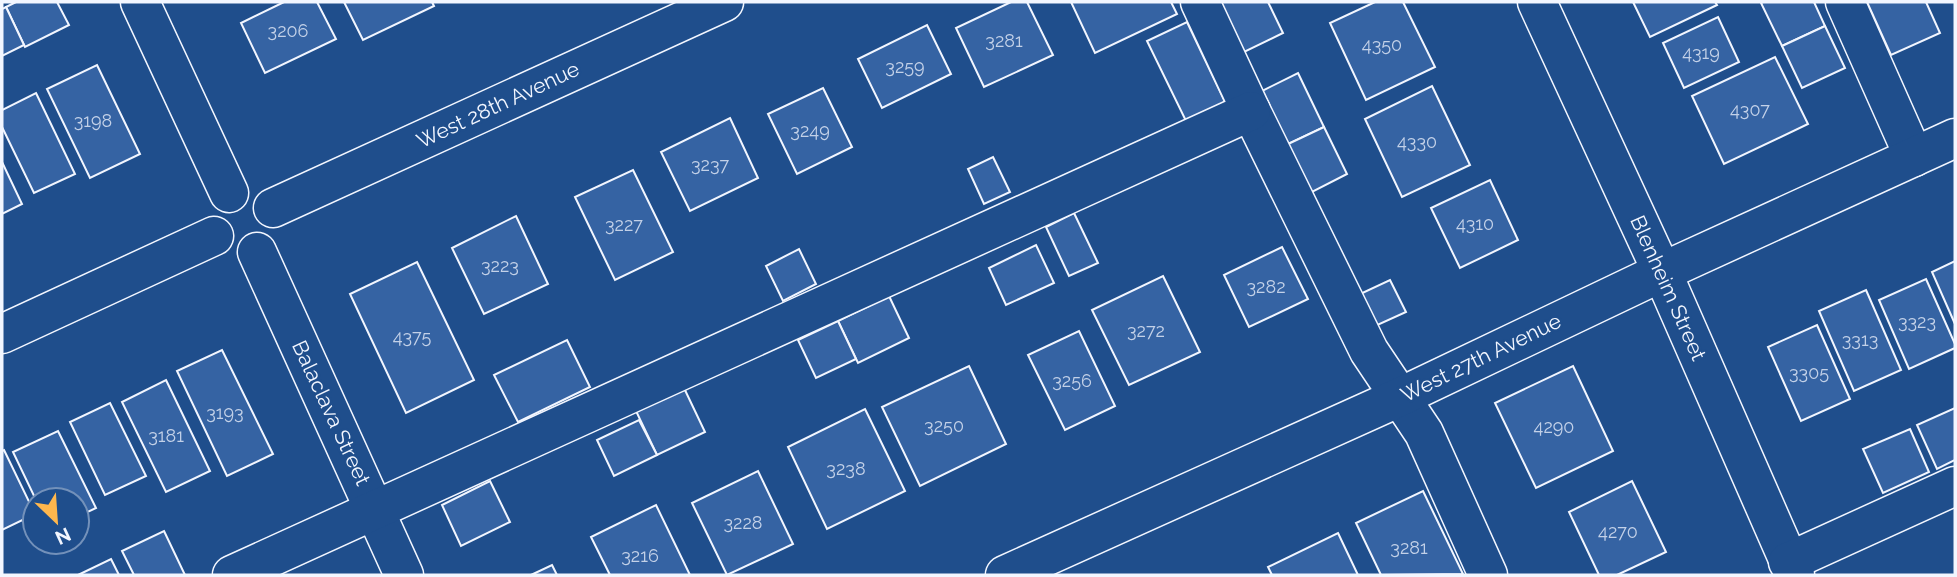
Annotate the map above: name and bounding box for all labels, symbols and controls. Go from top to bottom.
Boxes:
house number: 3206 [268,20,309,41]
house number: 3281 [985,30,1023,51]
house number: 4350 [1362,34,1402,55]
house number: 4319 [1682,42,1720,63]
street label: West 28th Avenue [413,56,583,153]
house number: 3259 [885,56,925,77]
house number: 4307 [1730,99,1770,120]
house number: 3198 [74,110,112,131]
house number: 3249 [790,120,830,141]
house number: 4330 [1397,131,1437,152]
house number: 3237 [691,154,729,175]
street label: Blenheim Street [1625,211,1712,364]
house number: 4310 [1456,213,1494,234]
house number: 3227 [605,214,643,235]
house number: 3223 [481,255,519,276]
house number: 3282 [1246,276,1286,297]
street label: West 27th Avenue [1397,308,1565,407]
house number: 3323 [1898,311,1936,332]
house number: 3272 [1127,320,1165,341]
house number: 4375 [393,326,431,347]
house number: 3313 [1842,329,1878,350]
street label: Balaclava Street [287,336,376,489]
house number: 3305 [1789,362,1829,383]
house number: 3256 [1052,370,1092,391]
house number: 3193 [206,402,244,423]
house number: 3250 [924,415,964,436]
house number: 4290 [1534,416,1574,437]
house number: 3181 [148,425,184,446]
house number: 3238 [826,458,866,479]
north arrow [21,486,91,556]
house number: 3228 [723,512,763,533]
house number: 4270 [1598,521,1638,542]
text: N [52,523,74,549]
house number: 3281 [1390,537,1428,558]
house number: 3216 [621,545,659,566]

